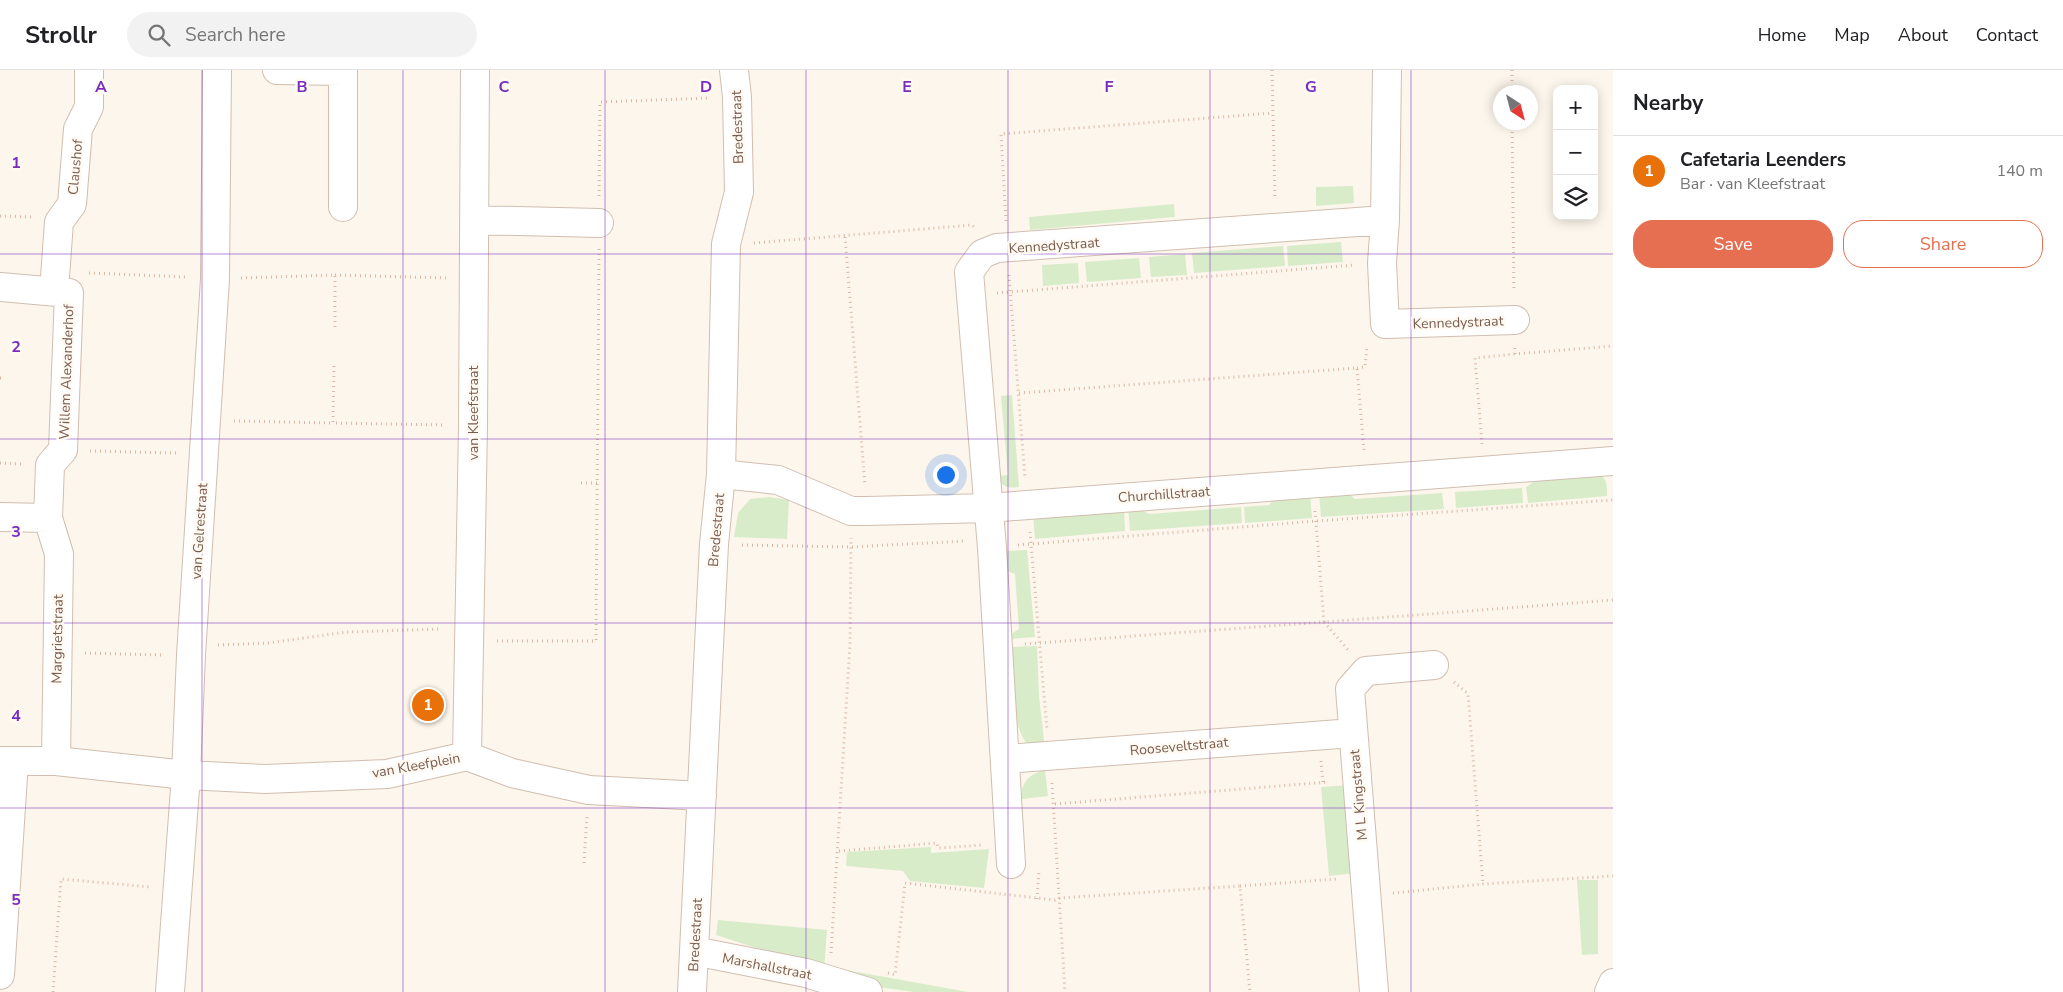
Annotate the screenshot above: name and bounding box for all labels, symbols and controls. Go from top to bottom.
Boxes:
search box [127,12,477,57]
text: Strollr [25,19,97,51]
icon: search [145,21,173,49]
text: Search here [185,22,286,48]
text: Home [1758,23,1806,47]
text: Map [1834,23,1870,47]
text: About [1898,23,1948,47]
text: Contact [1976,23,2038,47]
text: A [95,76,107,98]
text: B [296,76,308,98]
text: C [499,76,510,98]
text: D [700,76,712,98]
text: E [902,76,912,98]
text: F [1105,76,1114,98]
text: G [1305,76,1317,98]
north arrow [1493,85,1538,130]
map controls [1553,85,1598,220]
button: + [1553,85,1598,130]
text: Nearby [1633,89,1703,117]
street label: Bredestraat [727,90,748,164]
button: − [1553,130,1598,175]
street label: Claushof [64,138,87,196]
text: Cafetaria Leenders [1680,147,1846,173]
text: 1 [11,152,21,174]
text: 1 [1644,160,1654,182]
text: 140 m [1996,160,2043,182]
text: Bar · van Kleefstraat [1680,173,1825,195]
button: layers [1553,175,1598,220]
button: Save [1633,220,1833,268]
button: Share [1843,220,2043,268]
street label: Kennedystraat [1008,233,1100,258]
street label: Willem Alexanderhof [55,304,78,440]
street label: Kennedystraat [1412,311,1504,334]
text: 2 [11,336,21,358]
street label: van Kleefstraat [464,366,483,460]
your location [933,462,959,488]
street label: van Gelrestraat [187,482,212,580]
street label: Churchillstraat [1117,482,1211,507]
street label: Bredestraat [704,492,729,568]
text: 3 [11,521,21,543]
street label: Margrietstraat [47,594,68,684]
pin: 1 [412,686,444,724]
text: 4 [11,705,21,727]
street label: Rooseveltstraat [1129,733,1229,760]
street label: van Kleefplein [370,748,462,783]
street label: M L Kingstraat [1345,749,1372,841]
text: 5 [11,889,21,911]
street label: Bredestraat [684,898,707,972]
street label: Marshallstraat [720,948,813,985]

